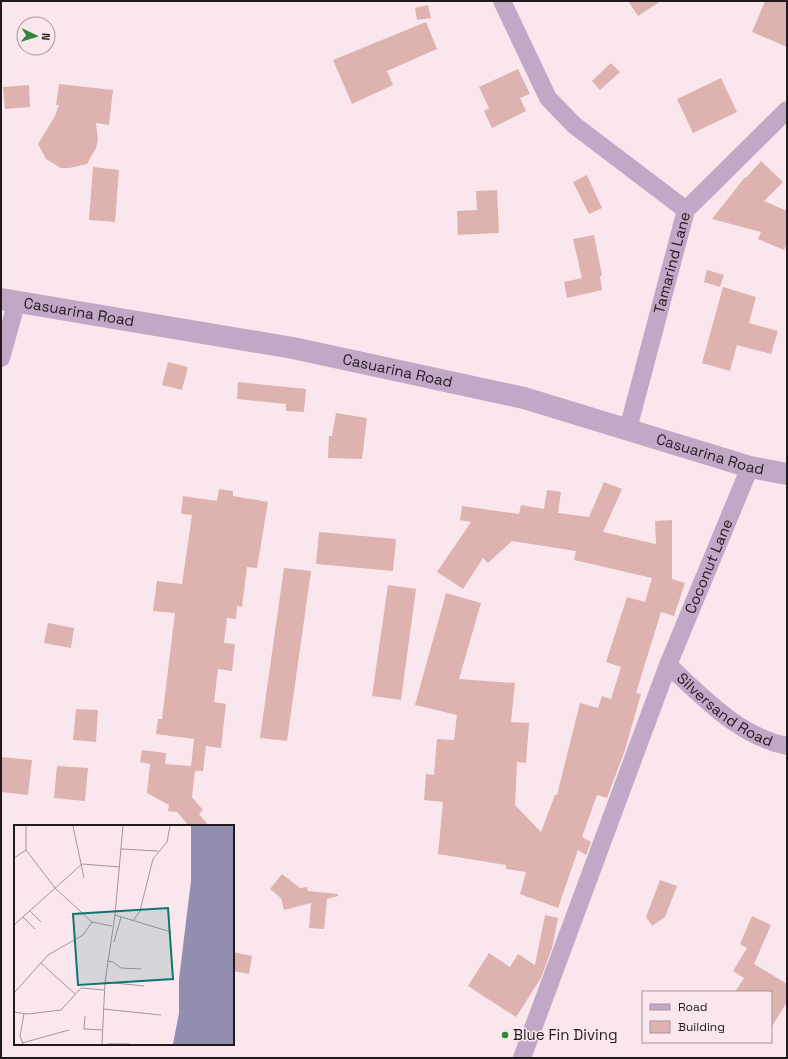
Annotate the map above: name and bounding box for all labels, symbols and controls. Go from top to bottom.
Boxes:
north arrow [16,16,56,56]
text: N [39,33,53,41]
street label: Tamarind Lane [649,209,694,316]
street label: Casuarina Road [22,293,136,330]
street label: Casuarina Road [341,349,454,391]
street label: Casuarina Road [654,429,766,478]
street label: Coconut Lane [680,516,737,617]
street label: Silversand Road [673,668,776,750]
inset map [14,825,234,1045]
legend [642,991,772,1043]
text: Road [678,999,707,1015]
text: Building [678,1019,725,1035]
place label: Blue Fin Diving [513,1025,618,1044]
marker: Blue Fin Diving [500,1030,510,1040]

